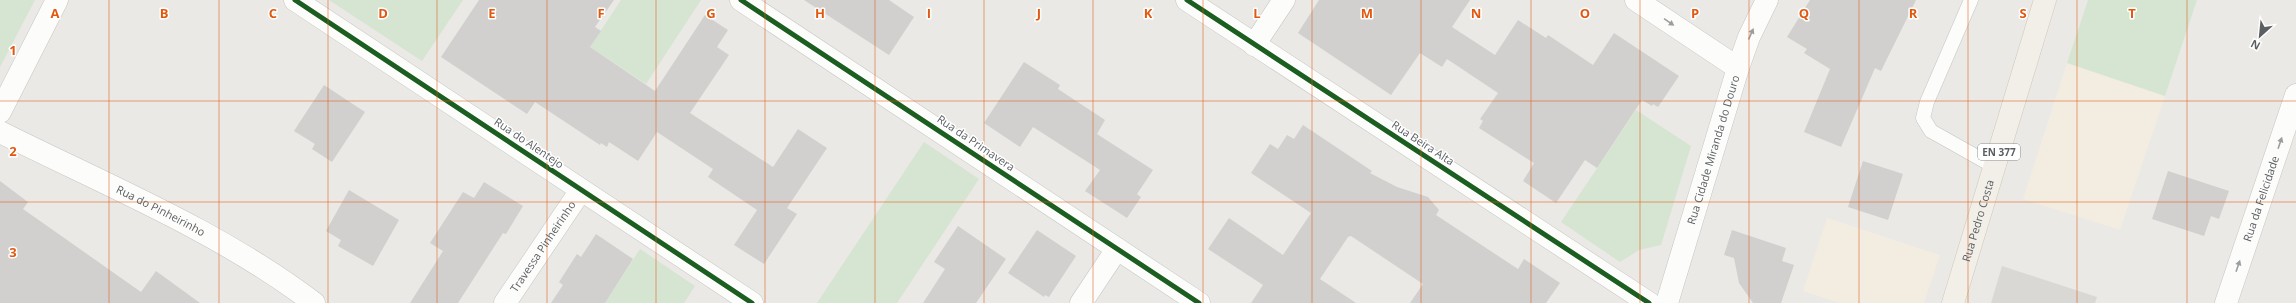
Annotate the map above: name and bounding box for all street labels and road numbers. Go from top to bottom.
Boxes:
street label: Rua Cidade Miranda do Douro [1683,73,1743,226]
street label: Rua da Primavera [935,111,1018,174]
street label: Rua do Alentejo [492,114,567,172]
street label: Rua Beira Alta [1389,117,1457,168]
road number: EN 377 [1978,144,2020,160]
street label: Rua da Felicidade [2239,154,2282,243]
street label: Rua Pedro Costa [1958,178,1997,263]
street label: Rua do Pinheirinho [114,181,208,239]
street label: Travessa Pinheirinho [506,197,579,295]

